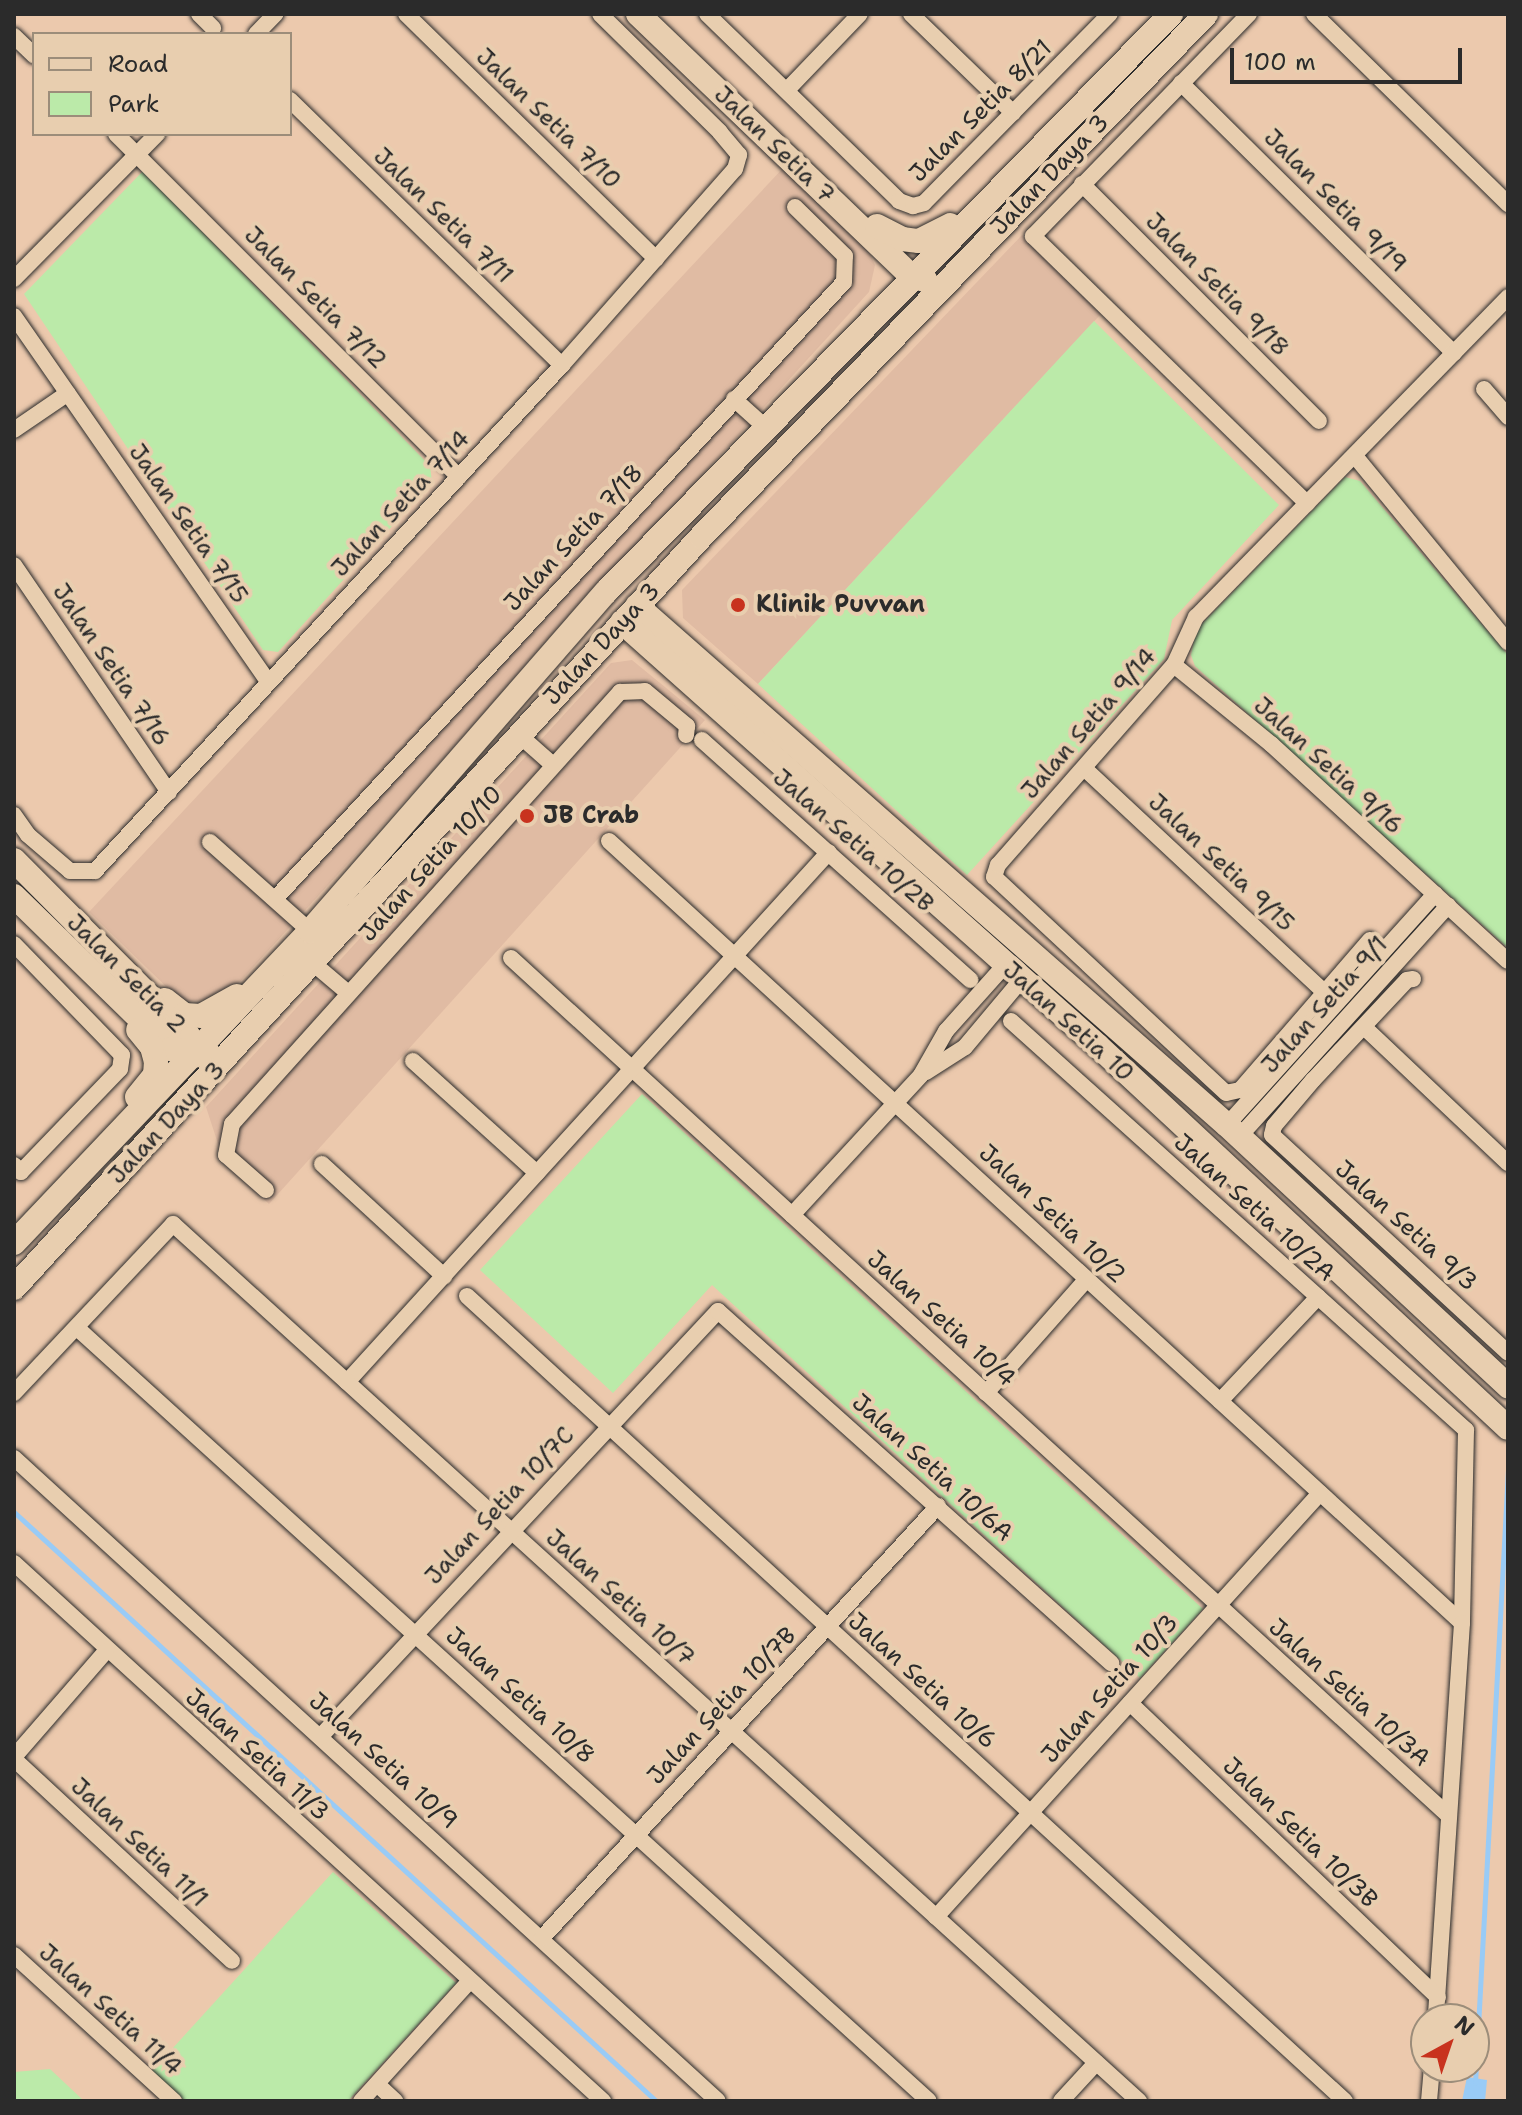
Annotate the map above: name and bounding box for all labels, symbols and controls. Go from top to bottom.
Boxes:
legend [32,32,292,136]
scale bar [1234,32,1466,82]
street label: Jalan Setia 8/21 [904,34,1058,188]
street label: Jalan Setia 7/10 [470,43,626,195]
text: 100 m [1244,46,1316,78]
text: Road [108,48,168,80]
street label: Jalan Setia 7 [708,80,840,210]
text: Park [108,88,160,120]
street label: Jalan Daya 3 [985,108,1115,242]
street label: Jalan Setia 9/19 [1257,123,1413,279]
street label: Jalan Setia 7/11 [367,142,519,290]
street label: Jalan Setia 9/18 [1139,207,1295,363]
street label: Jalan Setia 7/12 [238,221,392,375]
street label: Jalan Setia 7/14 [326,425,476,583]
street label: Jalan Setia 7/15 [122,439,254,609]
street label: Jalan Setia 7/18 [499,459,649,617]
street label: Jalan Daya 3 [538,577,666,711]
street label: Jalan Setia 7/16 [46,578,176,752]
place label: Klinik Puvvan [756,591,925,619]
marker: Klinik Puvvan [727,594,749,616]
street label: Jalan Setia 9/14 [1016,643,1162,805]
street label: Jalan Setia 9/16 [1247,691,1409,841]
street label: Jalan Setia 10/2B [767,763,939,919]
street label: Jalan Setia 10/10 [353,780,509,948]
street label: Jalan Setia 9/15 [1142,788,1300,938]
place label: JB Crab [543,802,639,830]
marker: JB Crab [518,807,536,825]
street label: Jalan Setia 2 [60,908,192,1040]
street label: Jalan Setia 9/1 [1256,930,1394,1080]
street label: Jalan Setia 10 [997,956,1139,1088]
street label: Jalan Daya 3 [103,1056,231,1190]
street label: Jalan Setia 10/2A [1168,1128,1340,1288]
street label: Jalan Setia 10/2 [973,1139,1131,1289]
street label: Jalan Setia 9/3 [1329,1155,1483,1297]
street label: Jalan Setia 10/4 [861,1245,1021,1393]
street label: Jalan Setia 10/6A [846,1388,1018,1548]
street label: Jalan Setia 10/7C [419,1421,581,1591]
street label: Jalan Setia 10/7 [540,1524,700,1672]
street label: Jalan Setia 10/6 [842,1607,1002,1755]
street label: Jalan Setia 10/3 [1036,1609,1184,1769]
street label: Jalan Setia 10/3A [1262,1613,1436,1773]
street label: Jalan Setia 10/7B [642,1621,802,1791]
street label: Jalan Setia 10/8 [440,1622,600,1770]
street label: Jalan Setia 11/3 [179,1683,335,1827]
street label: Jalan Setia 10/9 [303,1687,463,1835]
street label: Jalan Setia 10/3B [1216,1752,1384,1914]
street label: Jalan Setia 11/1 [65,1772,213,1914]
street label: Jalan Setia 11/4 [33,1938,187,2082]
north arrow [1410,2003,1490,2083]
text: N [1448,2009,1480,2042]

